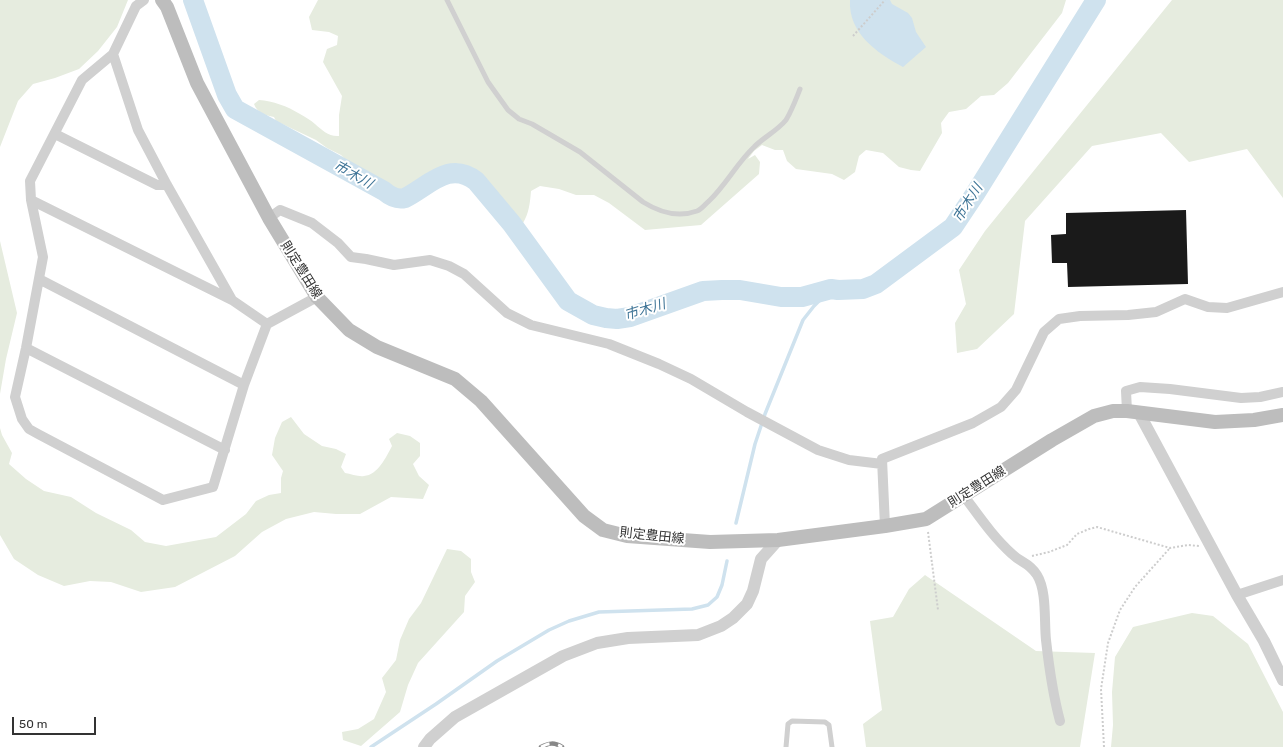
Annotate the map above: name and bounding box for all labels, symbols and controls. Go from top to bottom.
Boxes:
water label: 市木川 [331,157,375,193]
water label: 市木川 [950,181,986,225]
street label: 則定豊田線 [277,238,325,302]
water label: 市木川 [622,296,668,324]
street label: 則定豊田線 [945,463,1009,511]
street label: 則定豊田線 [619,525,685,547]
scale bar [14,709,98,735]
text: 50 m [19,717,47,731]

